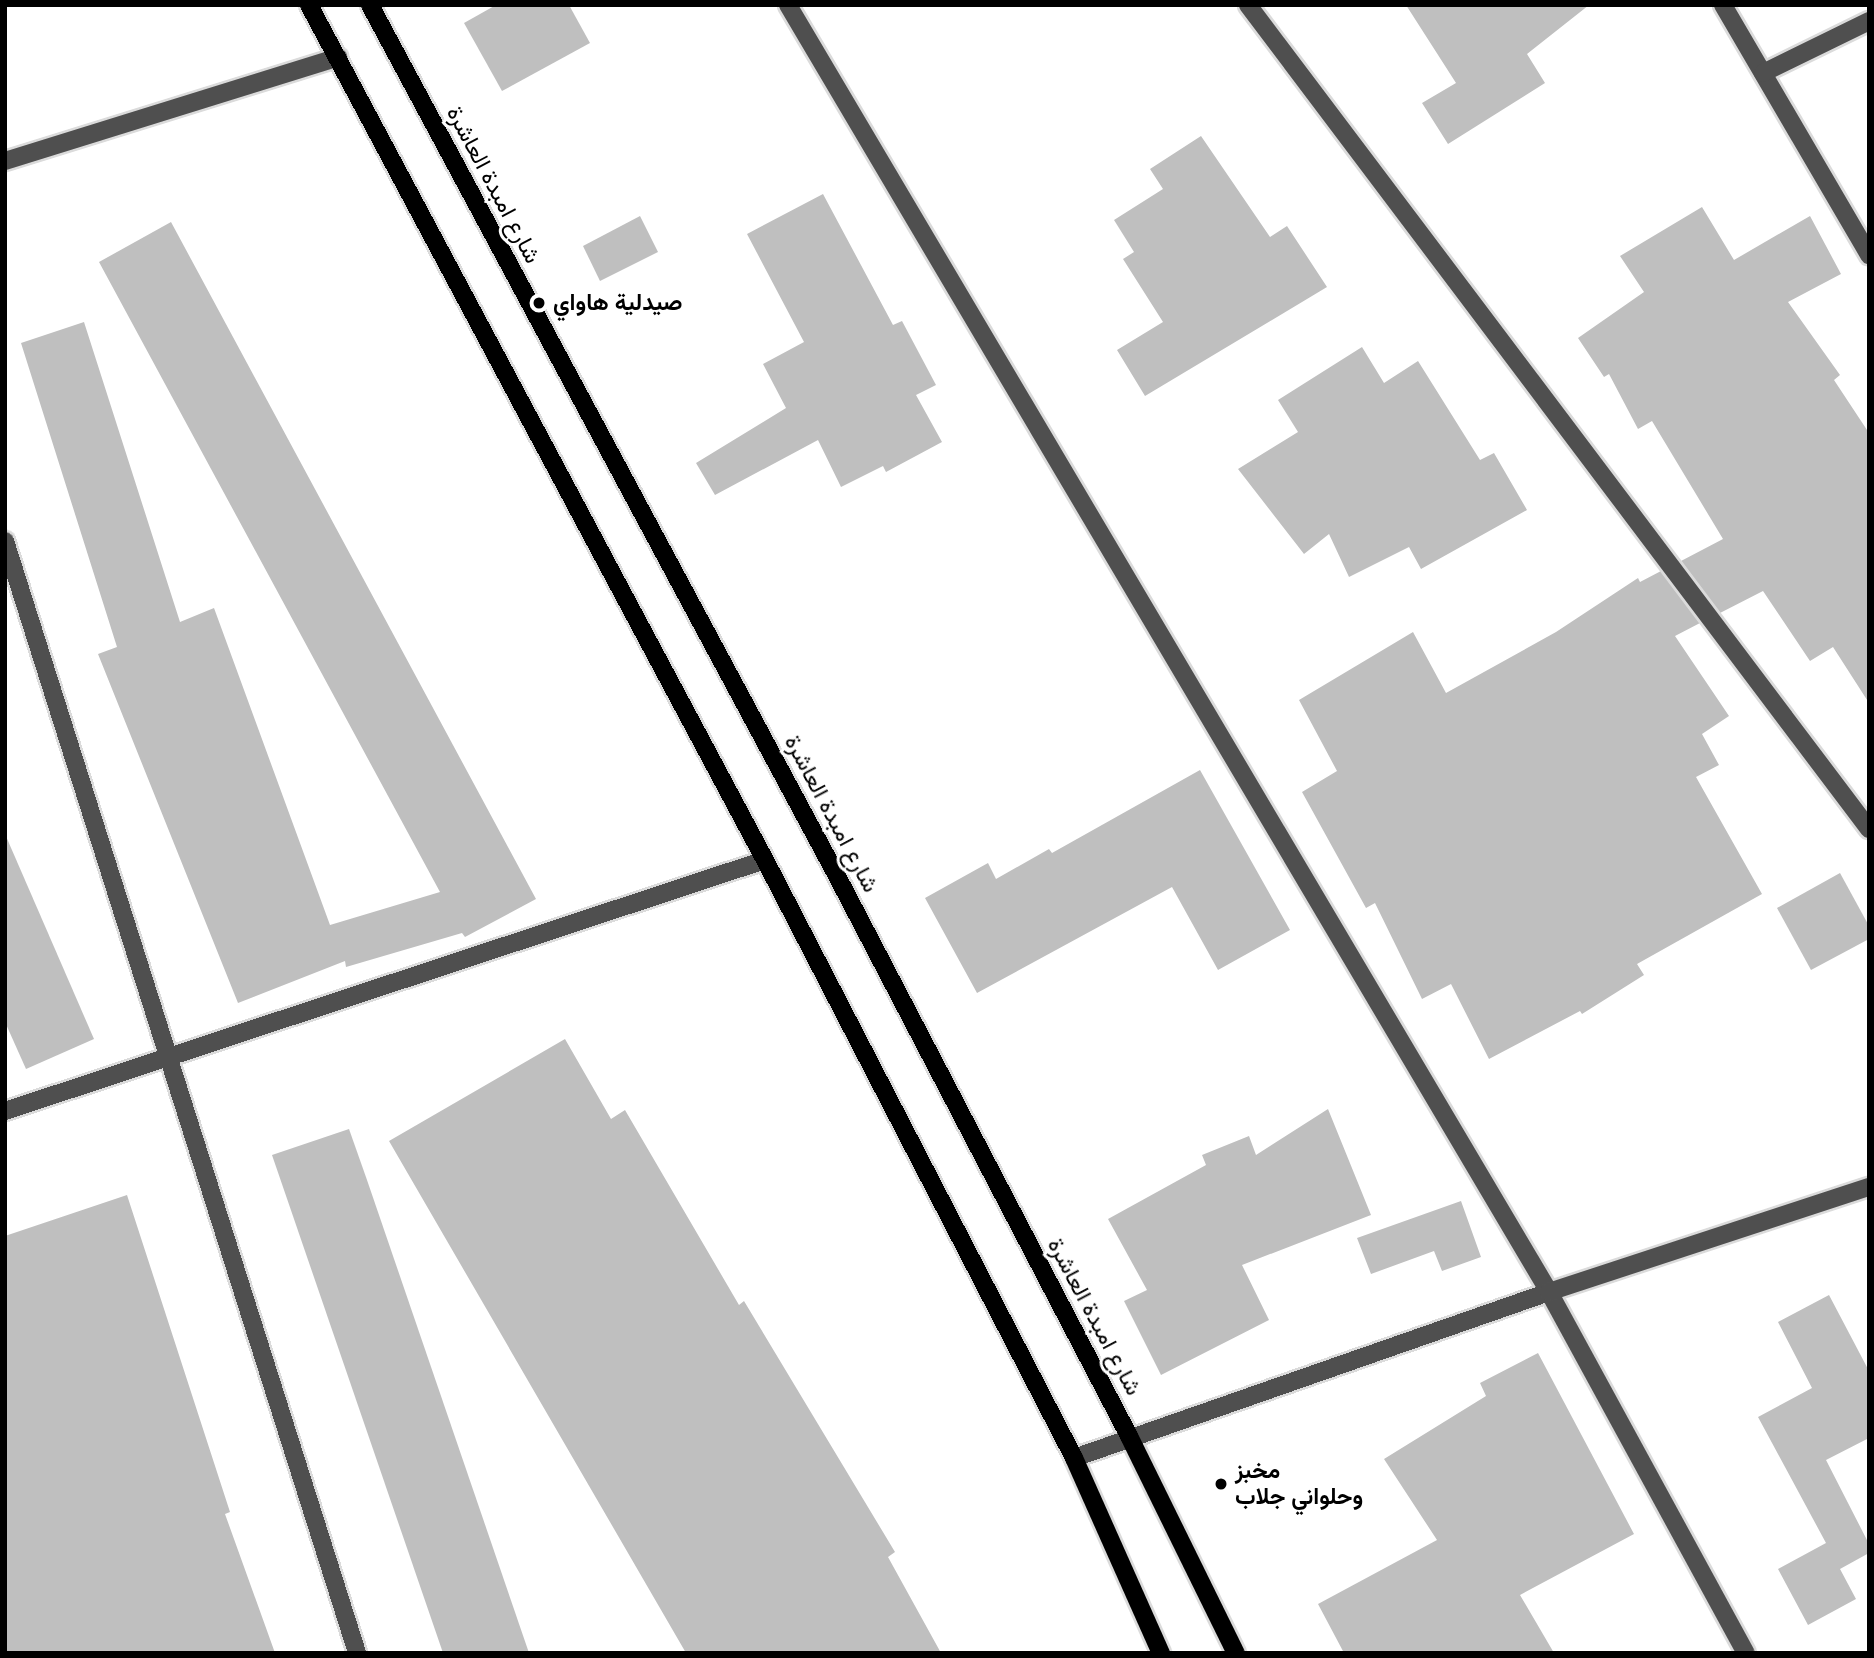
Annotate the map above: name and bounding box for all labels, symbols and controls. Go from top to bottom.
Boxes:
street label: شارع امبدة العاشرة [440,102,546,268]
place label: صيدلية هاواي [553,289,683,317]
marker: صيدلية هاواي [531,295,547,311]
street label: شارع امبدة العاشرة [778,731,884,897]
street label: شارع امبدة العاشرة [1041,1234,1147,1400]
place label: مخبز وحلواني جلاب [1235,1457,1363,1511]
marker: مخبز وحلواني جلاب [1213,1476,1229,1492]

